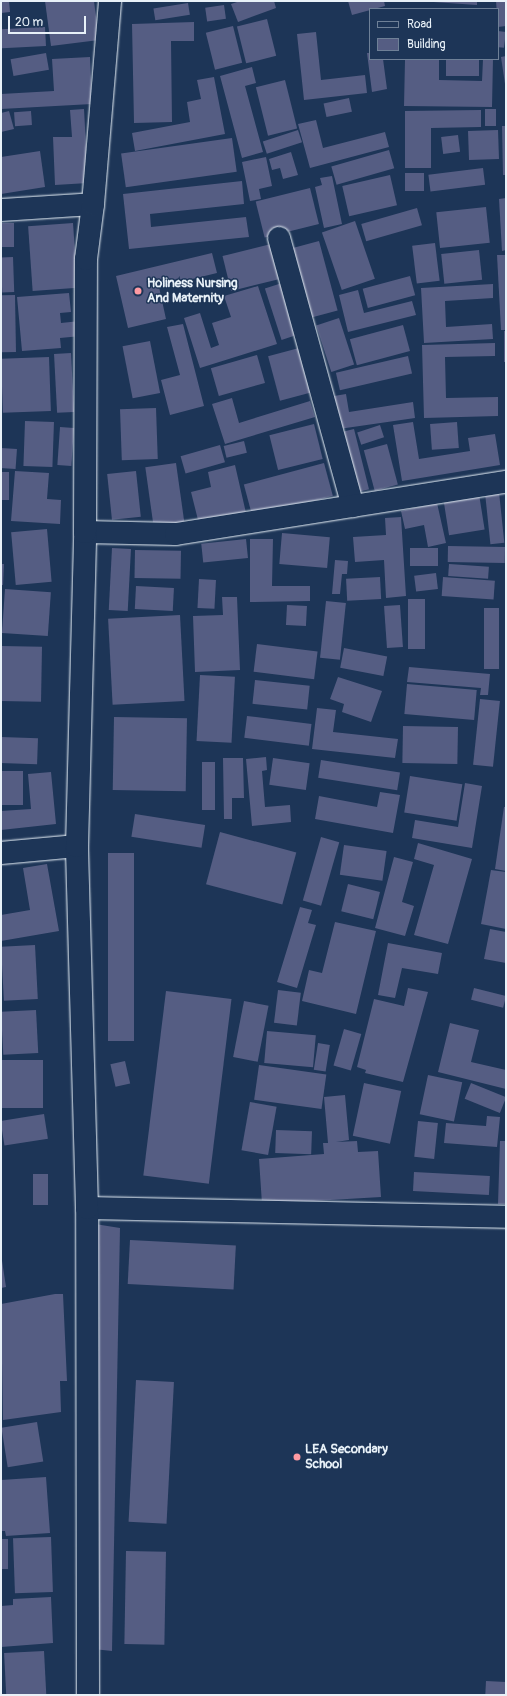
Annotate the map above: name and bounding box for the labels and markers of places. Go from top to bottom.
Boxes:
place label: Holiness Nursing And Maternity [147,276,238,307]
marker: Holiness Nursing And Maternity [132,285,144,297]
place label: LEA Secondary School [305,1442,388,1473]
marker: LEA Secondary School [292,1452,302,1462]

